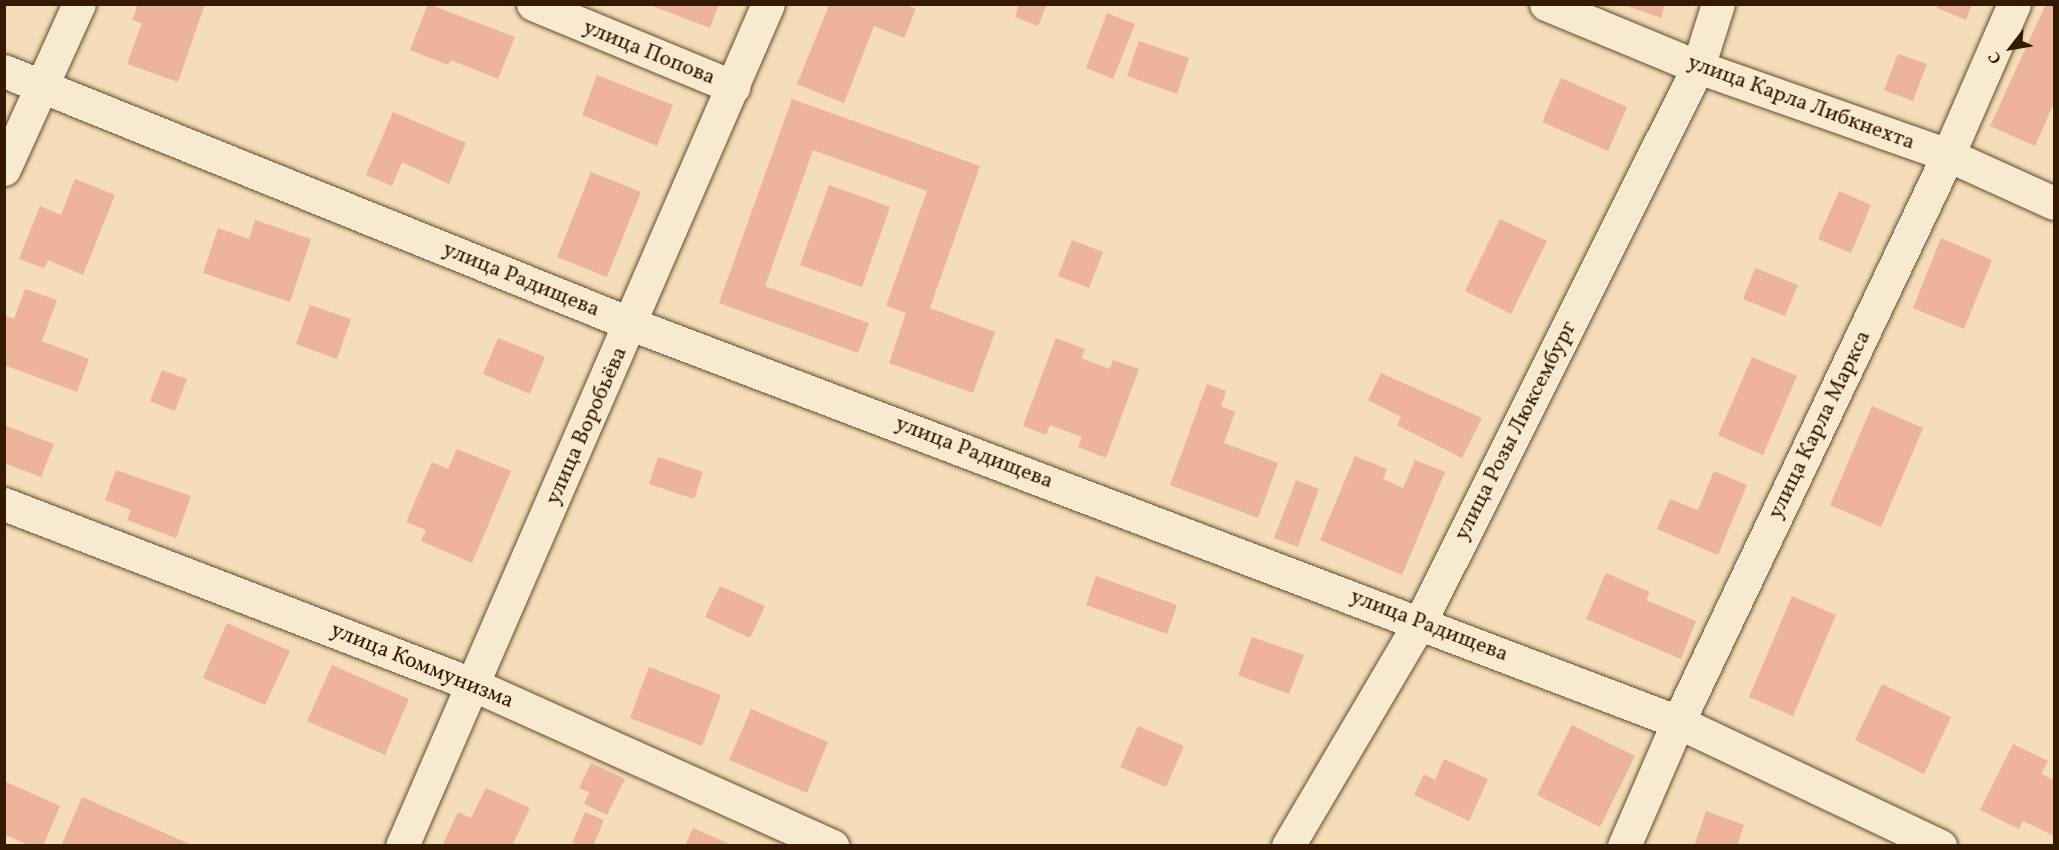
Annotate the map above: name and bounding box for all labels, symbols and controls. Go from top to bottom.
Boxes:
street label: улица Попова [579,14,719,92]
north arrow [1981,18,2041,78]
text: С [1983,47,2008,67]
street label: улица Карла Либкнехта [1684,50,1918,156]
street label: улица Радищева [439,237,603,323]
street label: улица Розы Люксембург [1449,317,1583,545]
street label: улица Карла Маркса [1763,326,1877,524]
street label: улица Воробьёва [540,343,634,509]
street label: улица Радищева [891,411,1057,495]
street label: улица Радищева [1346,584,1512,668]
street label: улица Коммунизма [327,617,517,715]

